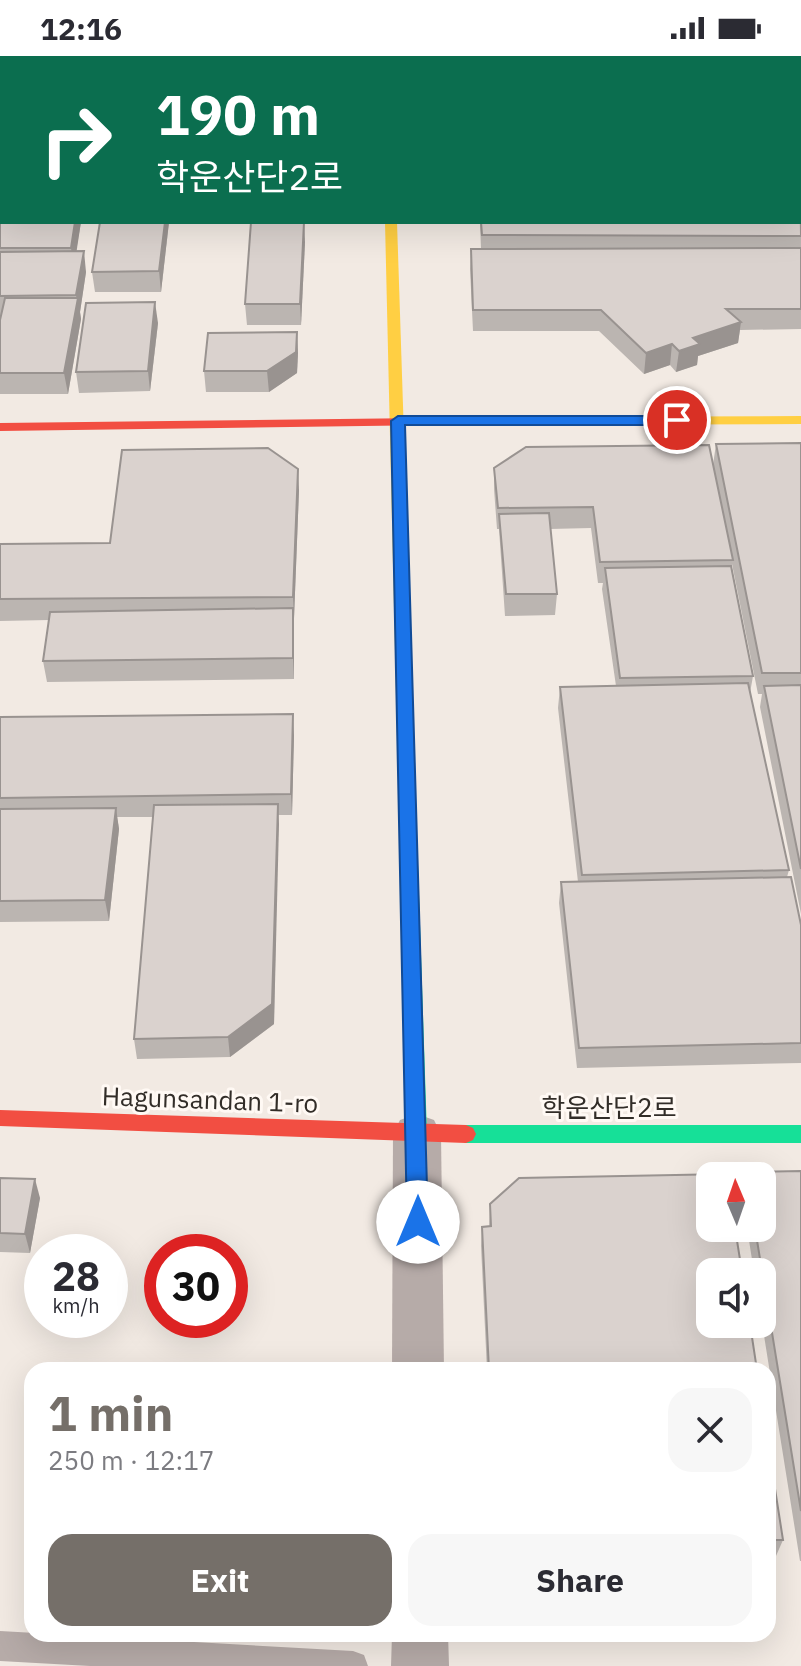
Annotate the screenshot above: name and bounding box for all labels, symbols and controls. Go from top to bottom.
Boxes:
text: 12:16 [40,9,122,48]
text: 190 m [156,78,320,150]
icon: right [24,88,128,192]
text: 학운산단2로 [156,153,343,200]
pin [643,386,711,454]
icon: arrive [655,398,699,442]
street label: Hagunsandan 1-ro [101,1078,319,1120]
street label: 학운산단2로 [541,1090,677,1124]
north arrow [696,1162,776,1242]
map controls [696,1162,776,1338]
position arrow [376,1180,460,1264]
speed limit sign: 30 [144,1234,248,1338]
text: 28 [52,1250,100,1302]
button: sound [696,1258,776,1338]
text: km/h [52,1292,100,1319]
text: 1 min [48,1382,173,1444]
button: close [668,1388,752,1472]
text: 250 m · 12:17 [48,1443,214,1477]
button: Exit [48,1534,392,1626]
button: Share [408,1534,752,1626]

